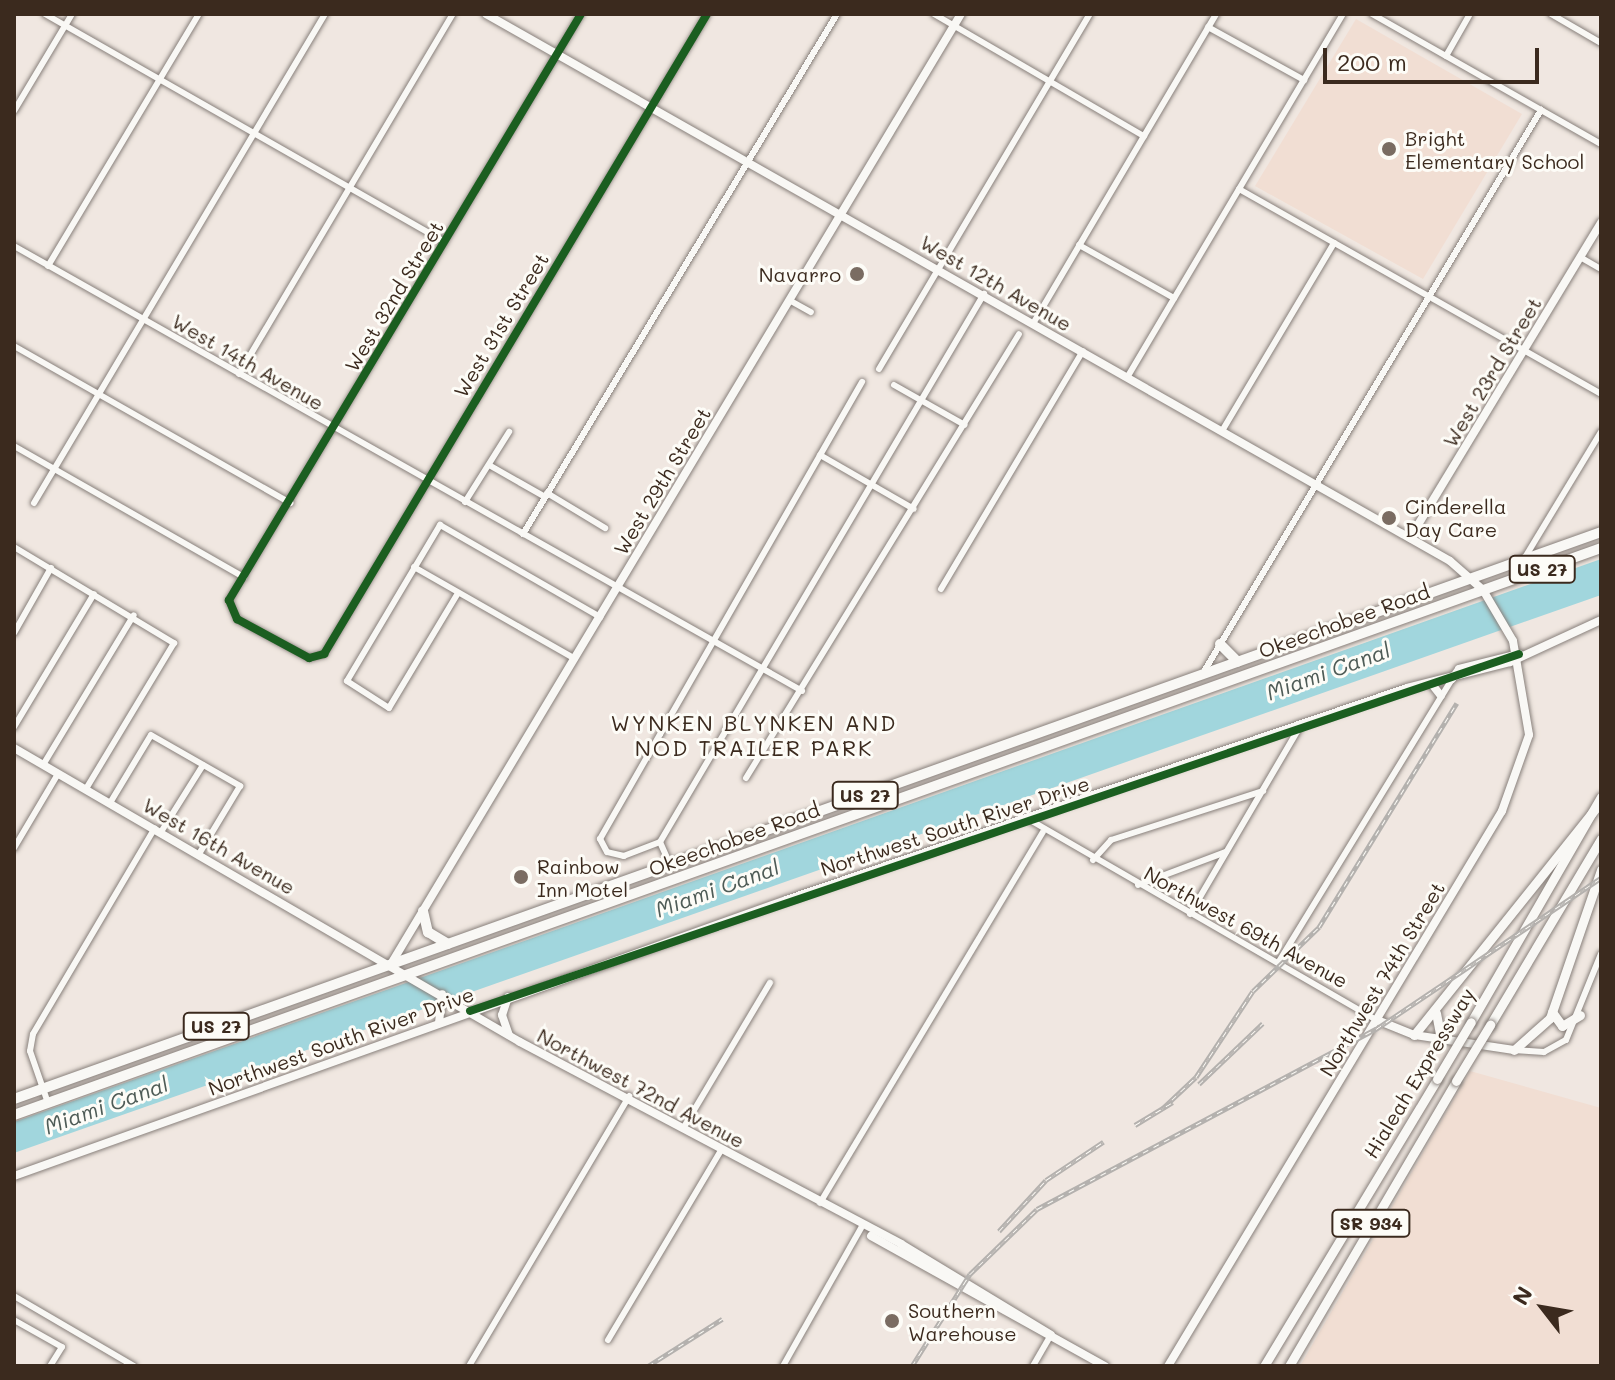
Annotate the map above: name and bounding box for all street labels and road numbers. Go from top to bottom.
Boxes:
street label: West 32nd Street [340,216,448,376]
street label: West 12th Avenue [916,230,1076,336]
street label: West 31st Street [448,248,554,402]
street label: West 23rd Street [1438,293,1546,451]
street label: West 14th Avenue [168,309,328,415]
street label: West 29th Street [608,403,716,559]
road number: US 27 [1508,555,1576,583]
street label: Okeechobee Road [1255,579,1433,663]
street label: Northwest South River Drive [818,771,1092,881]
road number: US 27 [831,781,899,809]
street label: West 16th Avenue [139,793,299,899]
street label: Okeechobee Road [645,797,823,881]
street label: Northwest 69th Avenue [1140,861,1352,993]
street label: Northwest 74th Street [1314,877,1450,1081]
street label: Northwest South River Drive [205,982,477,1100]
street label: Hialeah Expressway [1359,983,1479,1163]
road number: US 27 [182,1012,250,1040]
street label: Northwest 72nd Avenue [533,1023,749,1153]
road number: SR 934 [1331,1209,1411,1237]

